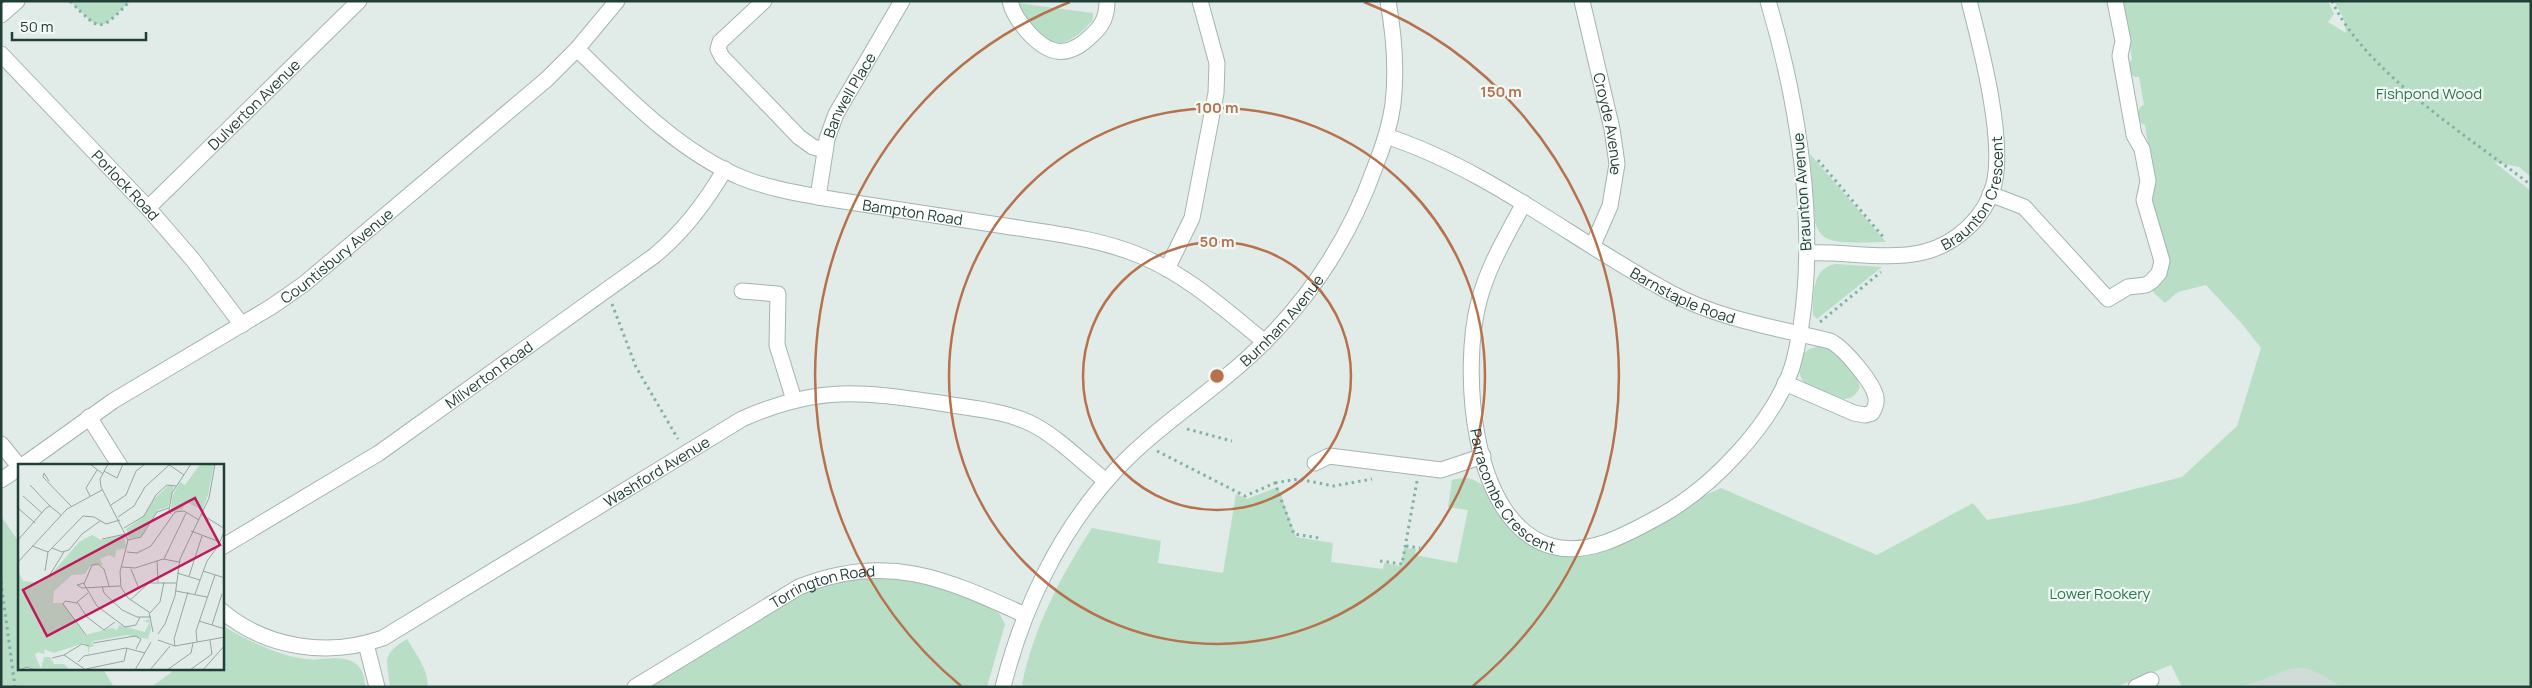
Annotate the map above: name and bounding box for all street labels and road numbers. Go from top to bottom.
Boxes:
street label: Banwell Place [818,48,880,141]
street label: Dulverton Avenue [203,54,305,155]
street label: Croyde Avenue [1589,71,1628,177]
street label: Braunton Avenue [1787,132,1817,252]
street label: Braunton Crescent [1937,135,2007,255]
street label: Porlock Road [87,145,165,225]
street label: Bampton Road [861,194,964,230]
street label: Countisbury Avenue [276,203,398,308]
street label: Barnstaple Road [1626,262,1738,328]
street label: Burnham Avenue [1235,270,1328,371]
street label: Milverton Road [441,336,537,413]
street label: Parracombe Crescent [1466,427,1558,557]
street label: Washford Avenue [599,431,714,512]
street label: Torrington Road [766,560,876,613]

